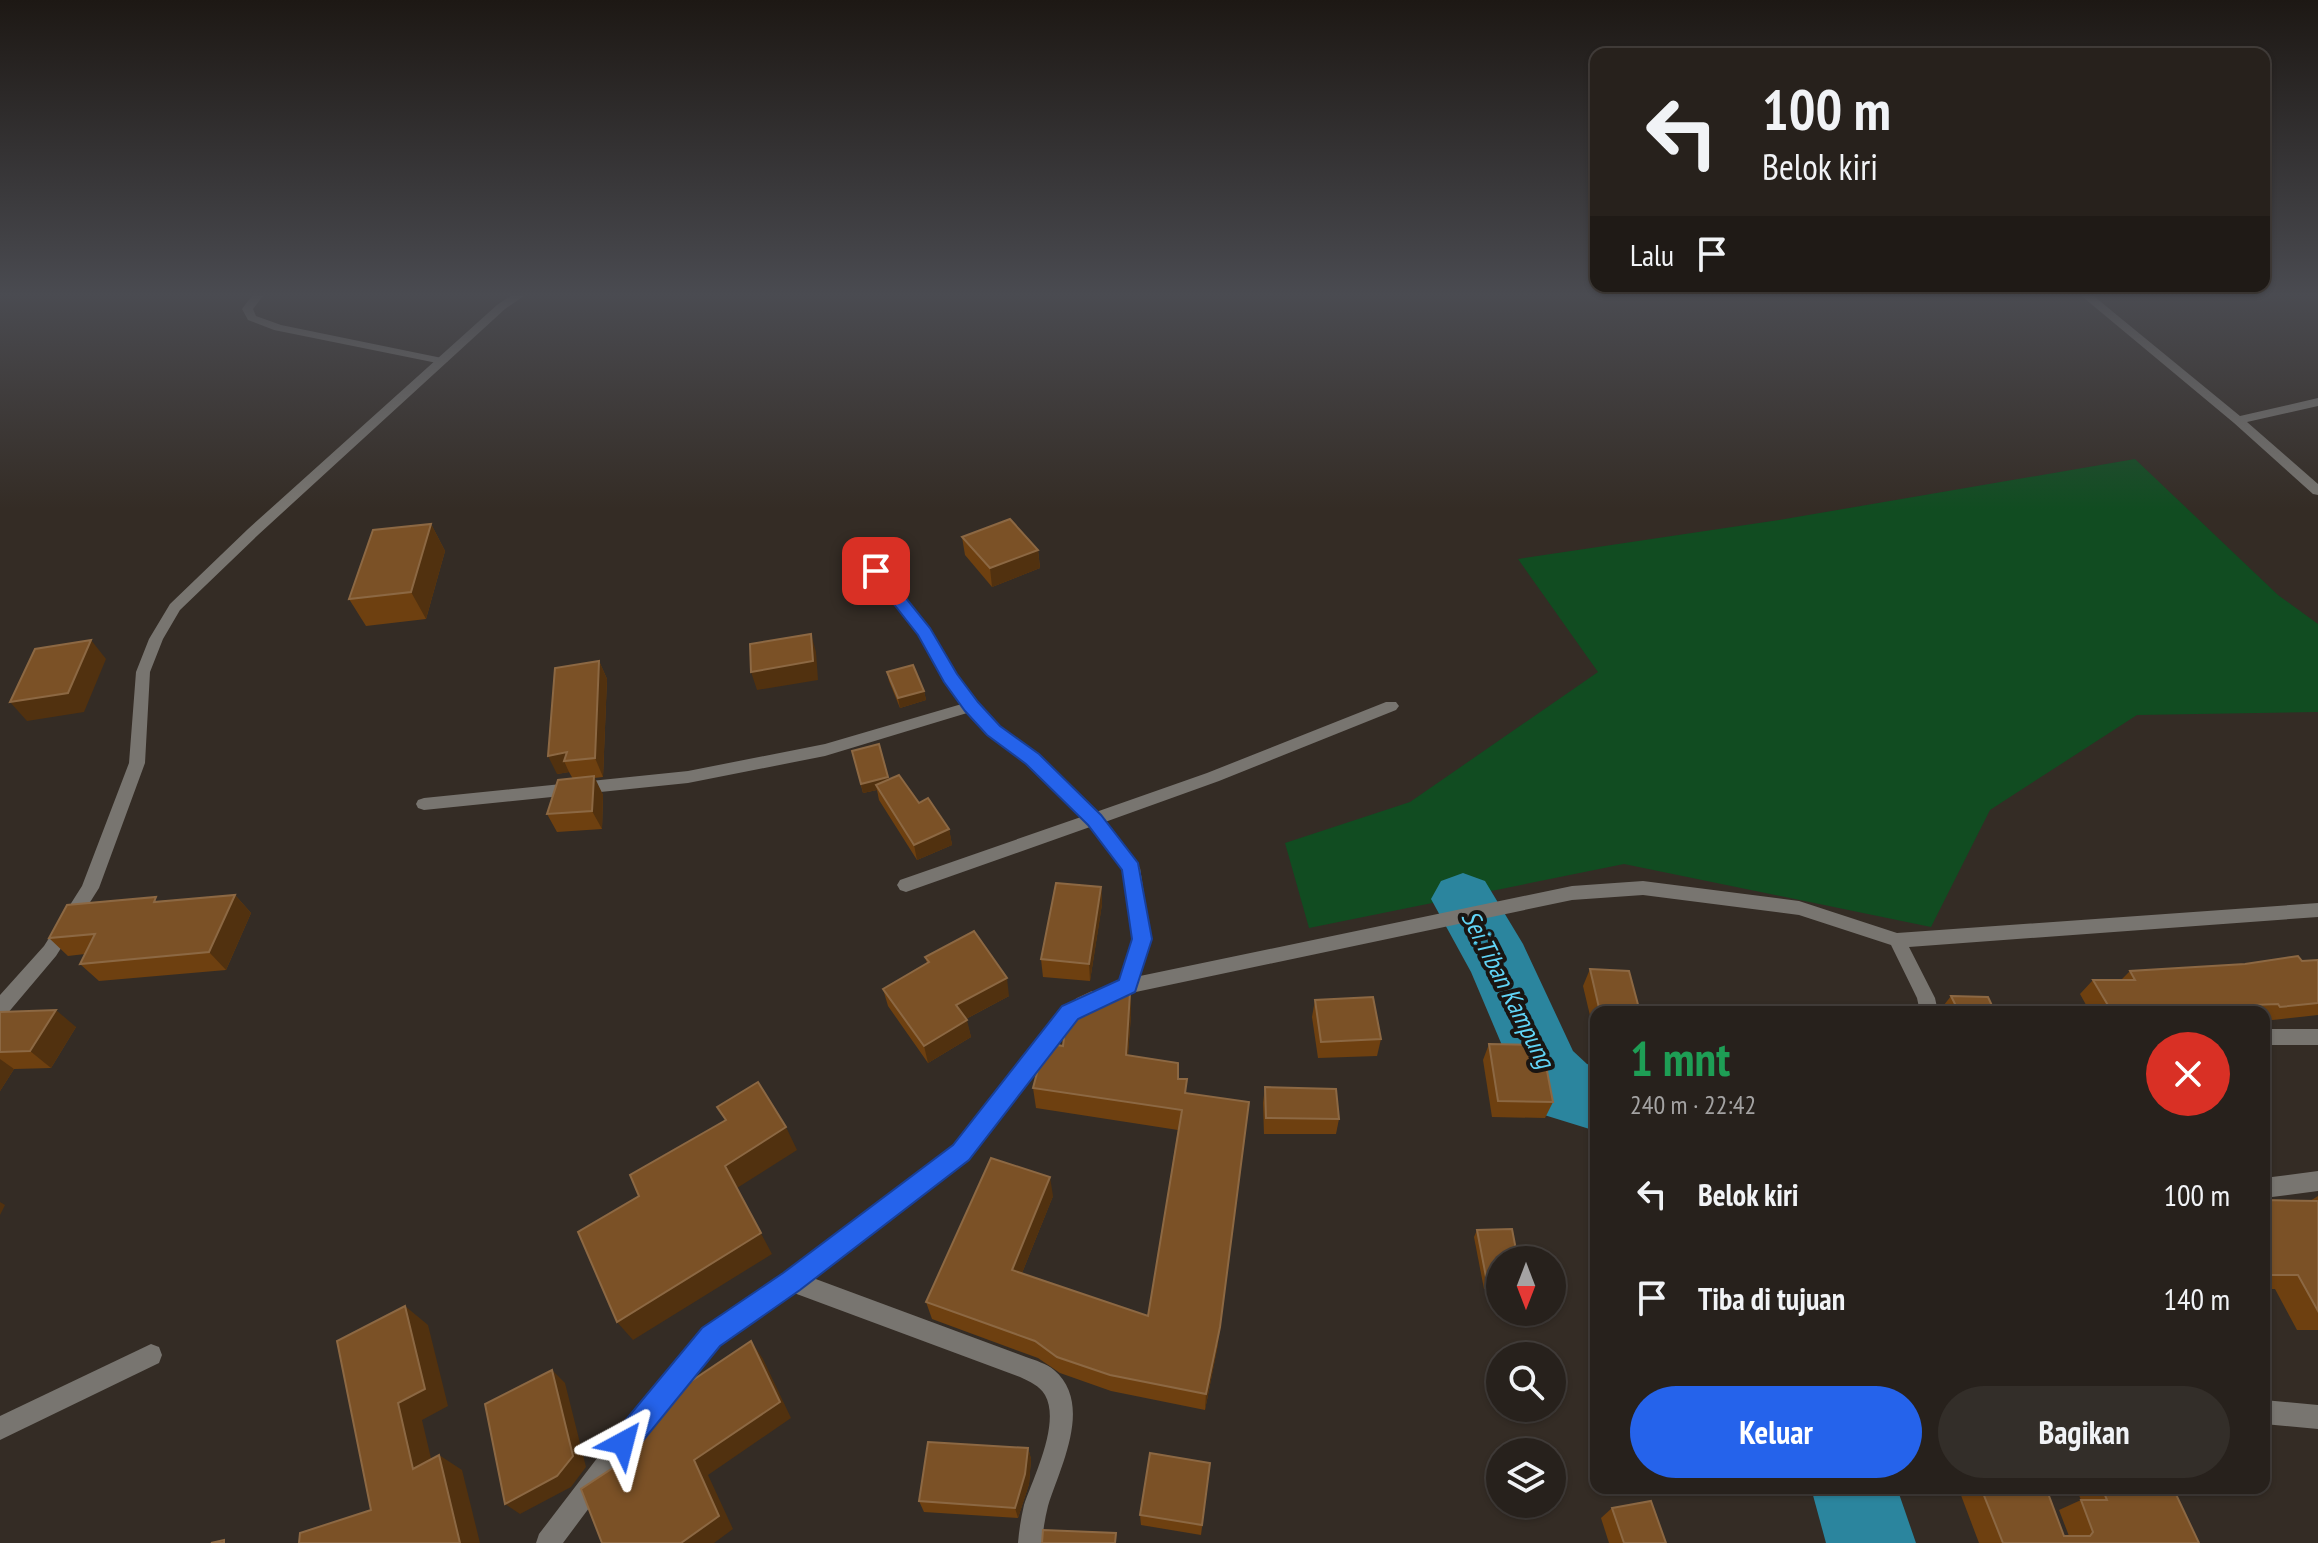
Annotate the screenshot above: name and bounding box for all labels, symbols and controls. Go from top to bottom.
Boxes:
text: 100 m [1762,73,1891,145]
icon: left [1630,80,1734,184]
text: Belok kiri [1762,143,1878,190]
icon: arrive [1690,232,1734,276]
text: Lalu [1630,235,1674,274]
pin [842,537,910,605]
icon: arrive [854,549,898,593]
water label: Sei.Tiban Kampung [1455,904,1563,1075]
text: 1 mnt [1630,1027,1730,1089]
button: close [2146,1032,2230,1116]
text: 240 m · 22:42 [1630,1088,1756,1121]
icon: left [1630,1172,1674,1216]
text: Belok kiri [1698,1175,1799,1214]
text: 100 m [2164,1175,2230,1214]
north arrow [1486,1246,1566,1326]
map controls [1486,1246,1566,1518]
icon: arrive [1630,1276,1674,1320]
text: Tiba di tujuan [1698,1279,1845,1318]
text: 140 m [2164,1279,2230,1318]
button: search [1486,1342,1566,1422]
button: Keluar [1630,1386,1922,1478]
button: Bagikan [1938,1386,2230,1478]
position arrow [581,1401,665,1485]
button: layers [1486,1438,1566,1518]

